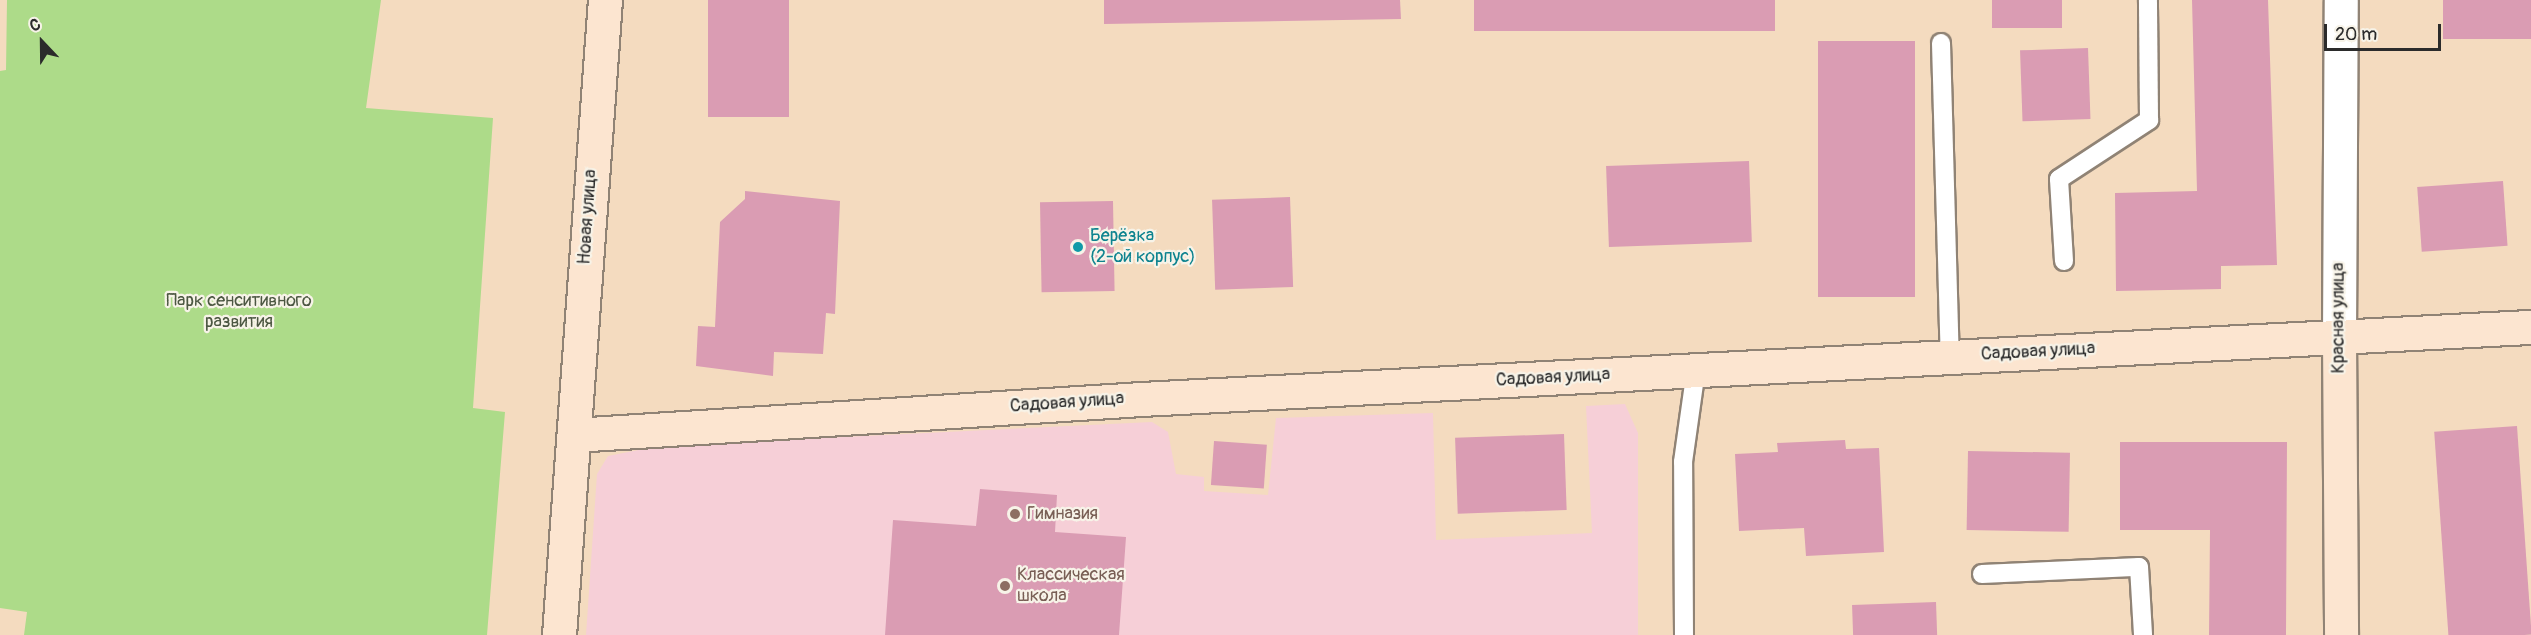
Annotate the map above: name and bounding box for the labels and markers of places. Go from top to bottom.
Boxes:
place label: Берёзка (2-ой корпус) [1090,226,1195,268]
marker: Берёзка (2-ой корпус) [1071,240,1085,254]
place label: Гимназия [1027,503,1098,525]
marker: Гимназия [1008,507,1022,521]
place label: Классическая школа [1017,565,1125,608]
marker: Классическая школа [998,579,1012,593]

